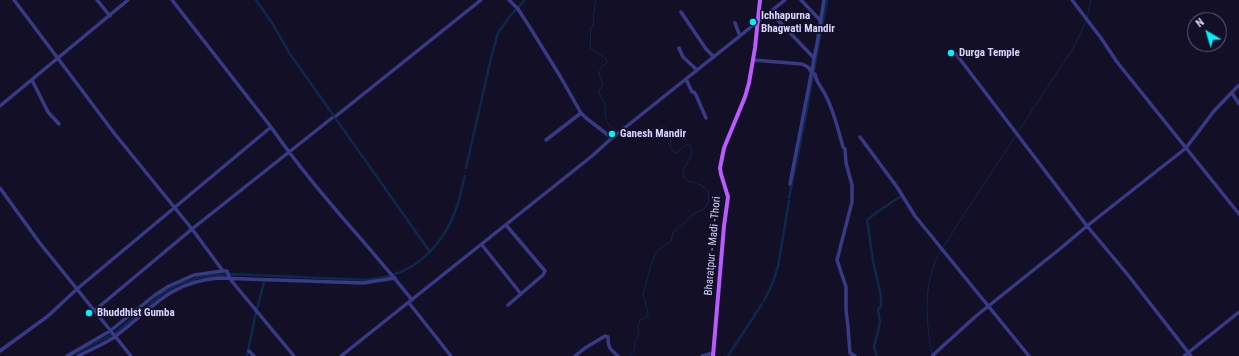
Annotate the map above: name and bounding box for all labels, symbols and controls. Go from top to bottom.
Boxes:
place label: Ichhapurna Bhagwati Mandir [761,9,835,35]
north arrow [1187,12,1227,52]
text: N [1193,16,1207,30]
marker: Ichhapurna Bhagwati Mandir [748,17,758,27]
place label: Durga Temple [959,46,1020,60]
marker: Durga Temple [946,48,956,58]
place label: Ganesh Mandir [620,127,686,141]
marker: Ganesh Mandir [607,129,617,139]
street label: Bharatpur - Madi -Thori [702,196,724,296]
place label: Bhuddhist Gumba [97,306,175,320]
marker: Bhuddhist Gumba [84,308,94,318]

